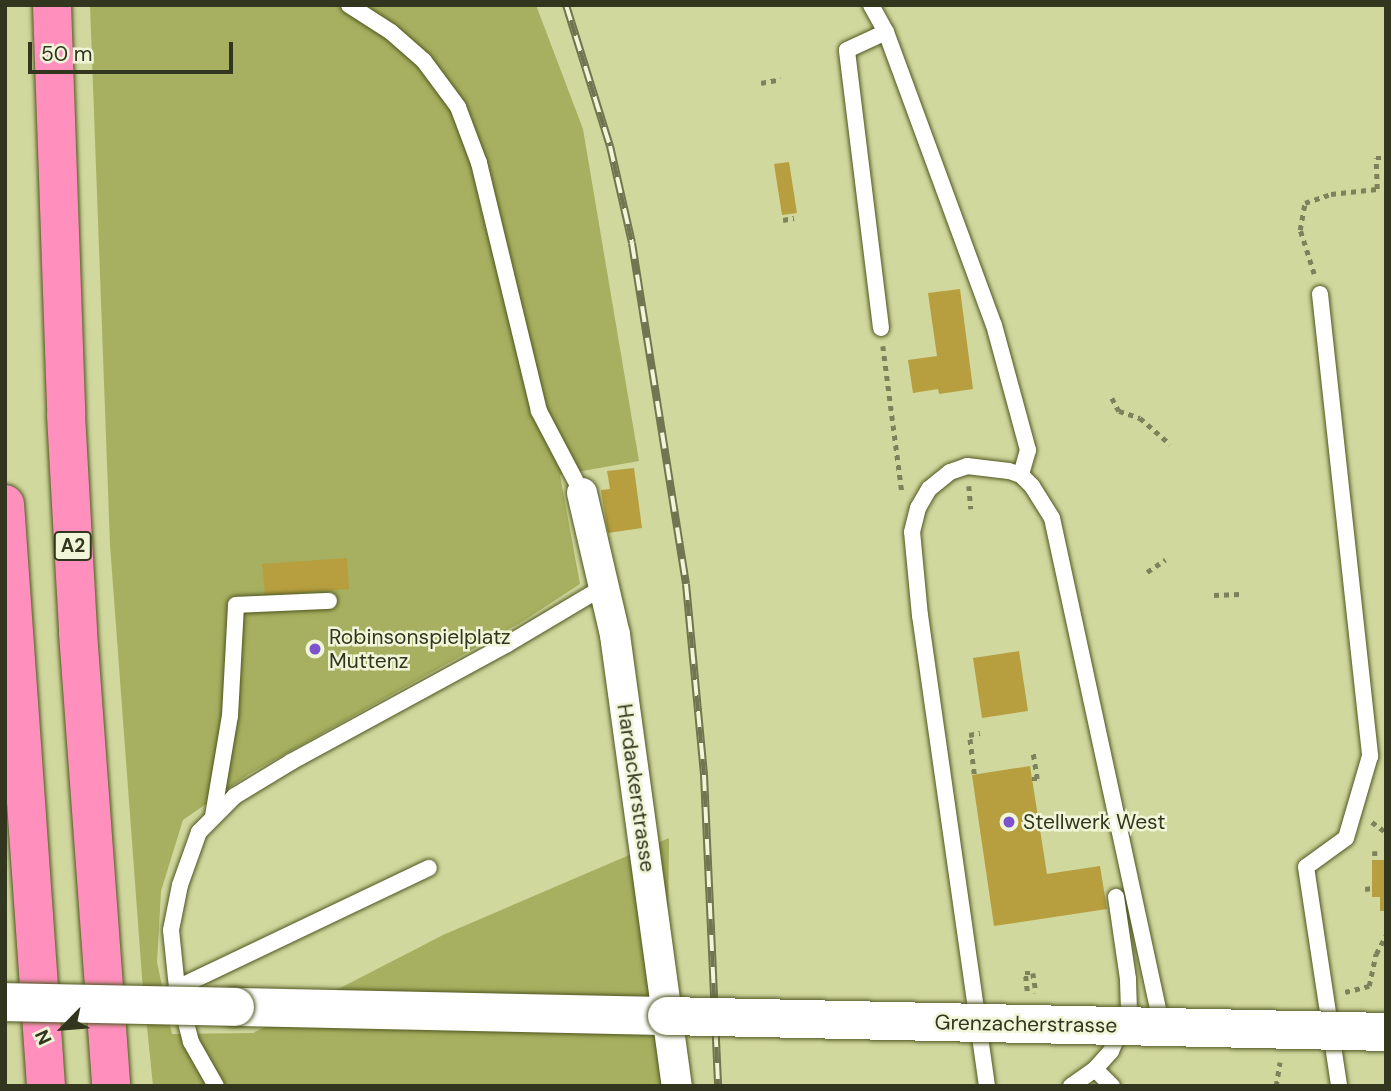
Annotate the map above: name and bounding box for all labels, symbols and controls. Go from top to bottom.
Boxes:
scale bar [32,28,236,72]
text: 50 m [41,40,92,68]
road number: A2 [54,530,92,562]
place label: Robinsonspielplatz Muttenz [329,624,511,674]
marker: Robinsonspielplatz Muttenz [307,641,323,657]
street label: Hardackerstrasse [612,702,660,874]
place label: Stellwerk West [1023,809,1165,835]
marker: Stellwerk West [1001,814,1017,830]
north arrow [28,993,98,1063]
street label: Grenzacherstrasse [934,1010,1118,1038]
text: N [29,1026,58,1049]

